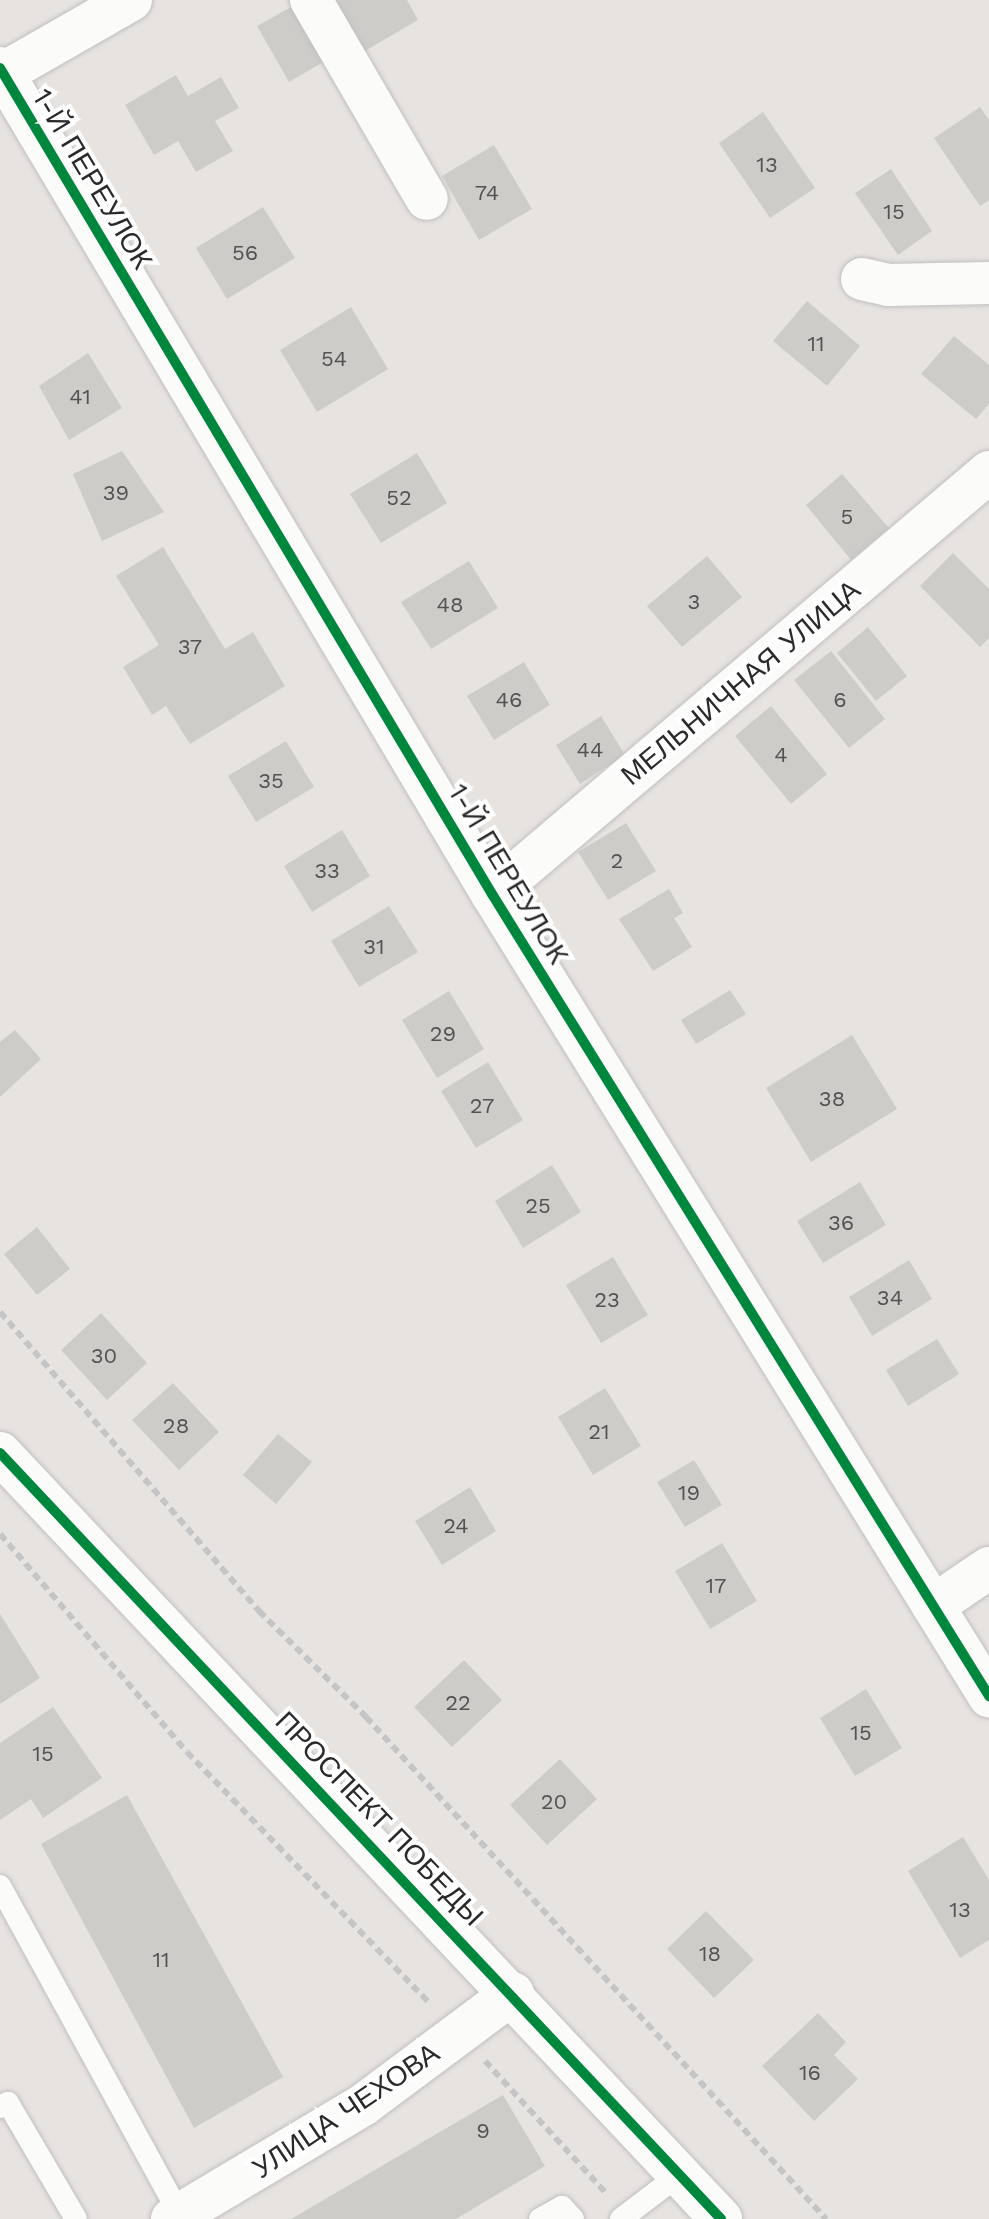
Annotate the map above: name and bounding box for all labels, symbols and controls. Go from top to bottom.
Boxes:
street label: 1-Й ПЕРЕУЛОК [25,83,159,275]
house number: 13 [756,152,778,178]
house number: 74 [475,180,499,206]
house number: 15 [883,199,905,225]
house number: 56 [232,240,258,266]
house number: 11 [807,331,825,357]
house number: 54 [321,346,347,372]
house number: 41 [69,384,91,410]
house number: 39 [103,480,129,506]
house number: 52 [386,485,412,511]
house number: 5 [841,504,853,530]
street label: МЕЛЬНИЧНАЯ УЛИЦА [615,573,867,793]
house number: 3 [688,589,700,615]
house number: 48 [437,592,463,618]
house number: 37 [178,634,202,660]
house number: 46 [496,687,522,713]
house number: 6 [833,687,847,713]
house number: 44 [577,737,603,763]
house number: 4 [774,742,788,768]
house number: 35 [258,768,284,794]
street label: 1-Й ПЕРЕУЛОК [441,778,575,970]
house number: 2 [611,848,623,874]
house number: 33 [314,858,340,884]
house number: 31 [363,934,385,960]
house number: 29 [430,1021,456,1047]
house number: 38 [819,1086,845,1112]
house number: 27 [470,1093,494,1119]
house number: 25 [525,1193,551,1219]
house number: 36 [828,1210,854,1236]
house number: 34 [877,1285,903,1311]
house number: 23 [594,1287,620,1313]
house number: 30 [91,1343,117,1369]
house number: 28 [163,1413,189,1439]
house number: 21 [588,1419,610,1445]
house number: 19 [678,1480,700,1506]
house number: 24 [443,1513,469,1539]
house number: 17 [706,1573,726,1599]
house number: 22 [445,1690,471,1716]
street label: ПРОСПЕКТ ПОБЕДЫ [268,1705,490,1933]
house number: 15 [850,1720,872,1746]
house number: 15 [32,1741,54,1767]
house number: 20 [541,1789,567,1815]
house number: 13 [949,1897,971,1923]
house number: 18 [699,1941,721,1967]
house number: 11 [152,1947,170,1973]
street label: УЛИЦА ЧЕХОВА [246,2036,446,2186]
house number: 16 [799,2060,821,2086]
house number: 9 [476,2118,490,2144]

